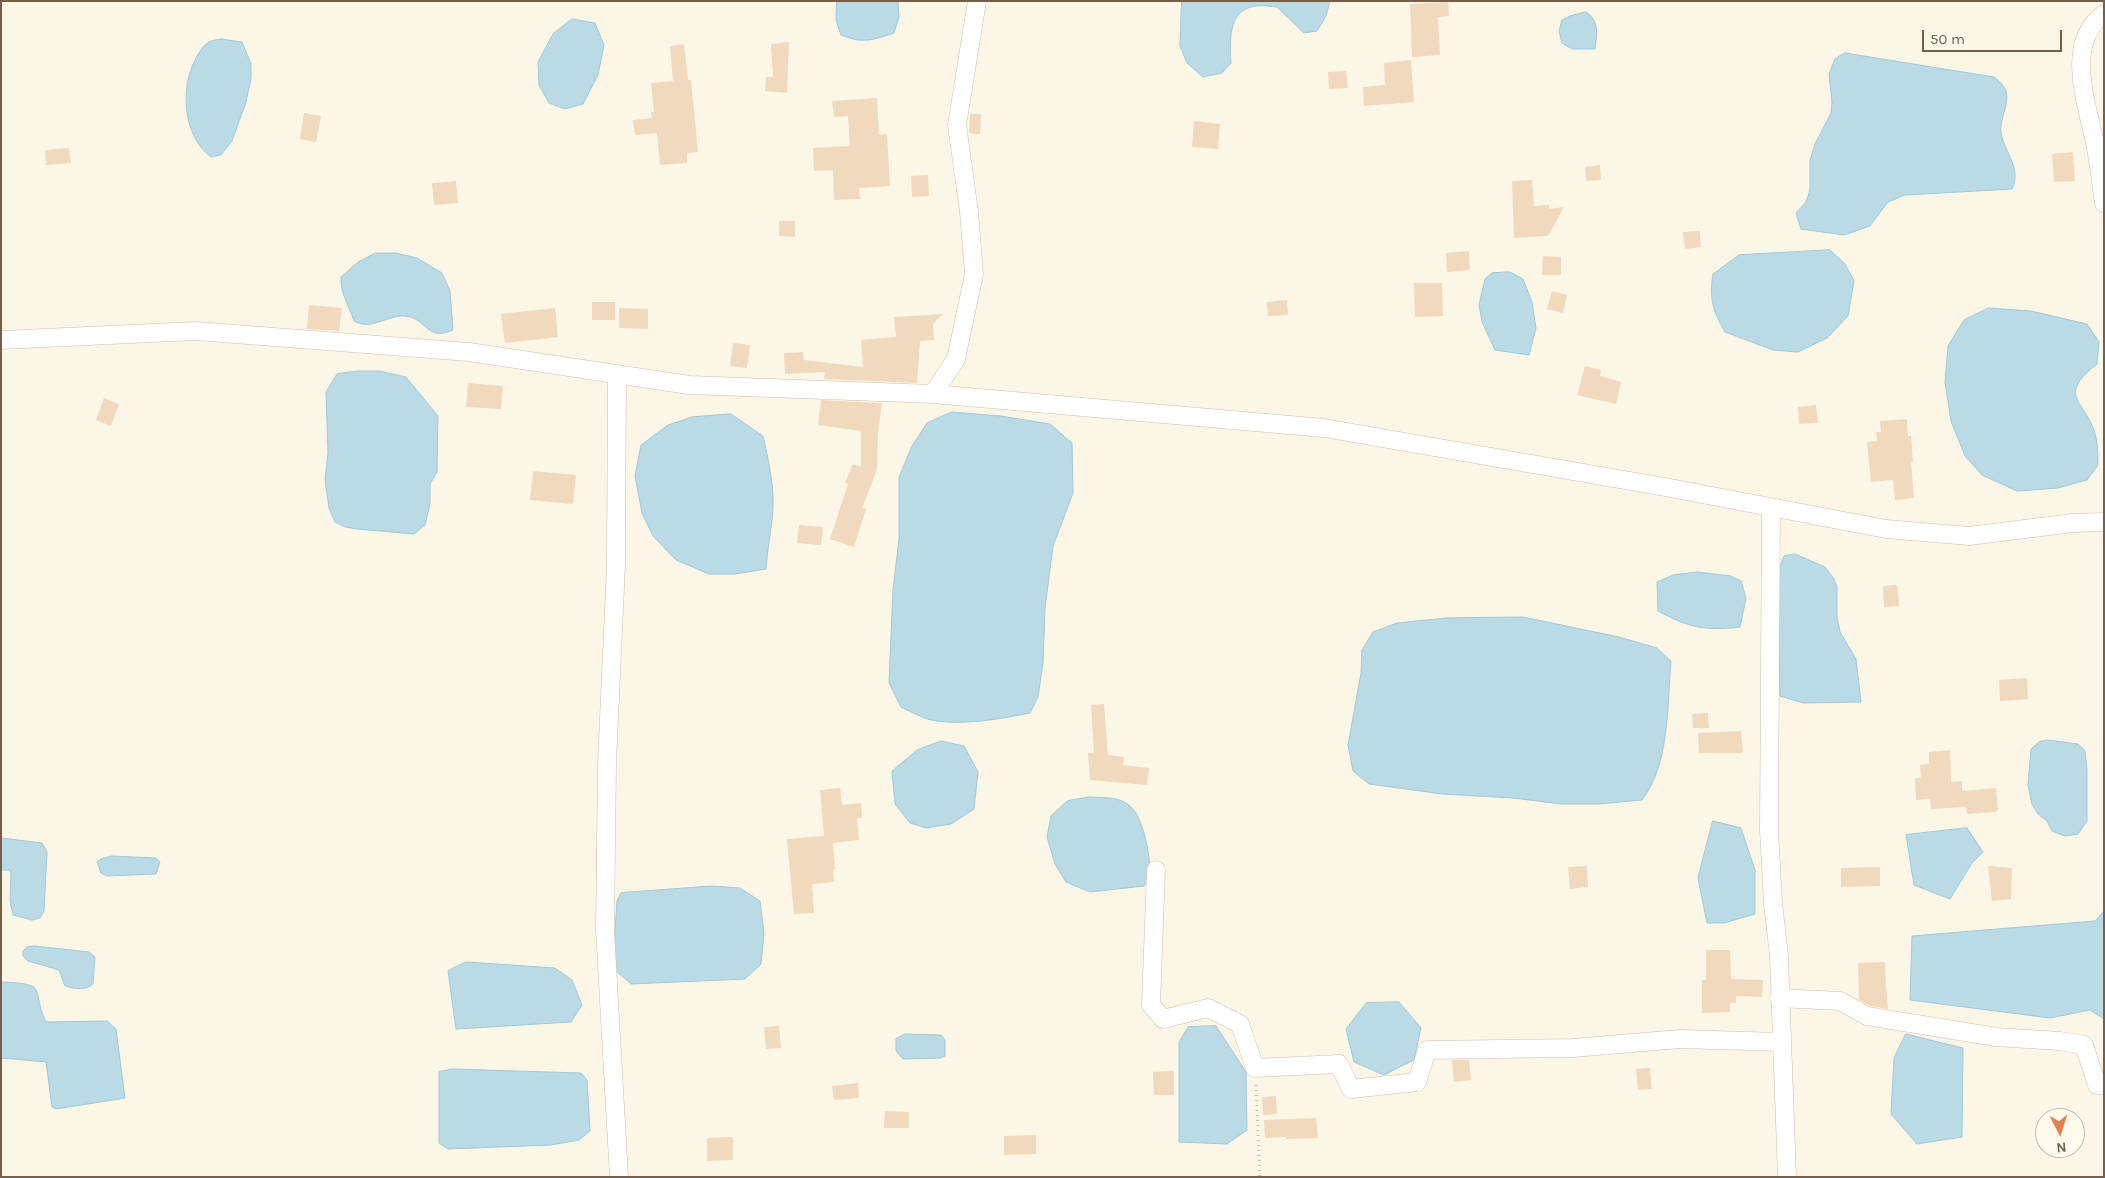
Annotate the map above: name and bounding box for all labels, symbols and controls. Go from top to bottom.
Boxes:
scale bar [1925,20,2065,52]
text: 50 m [1930,30,1965,48]
north arrow [2035,1108,2085,1158]
text: N [2056,1139,2067,1156]

